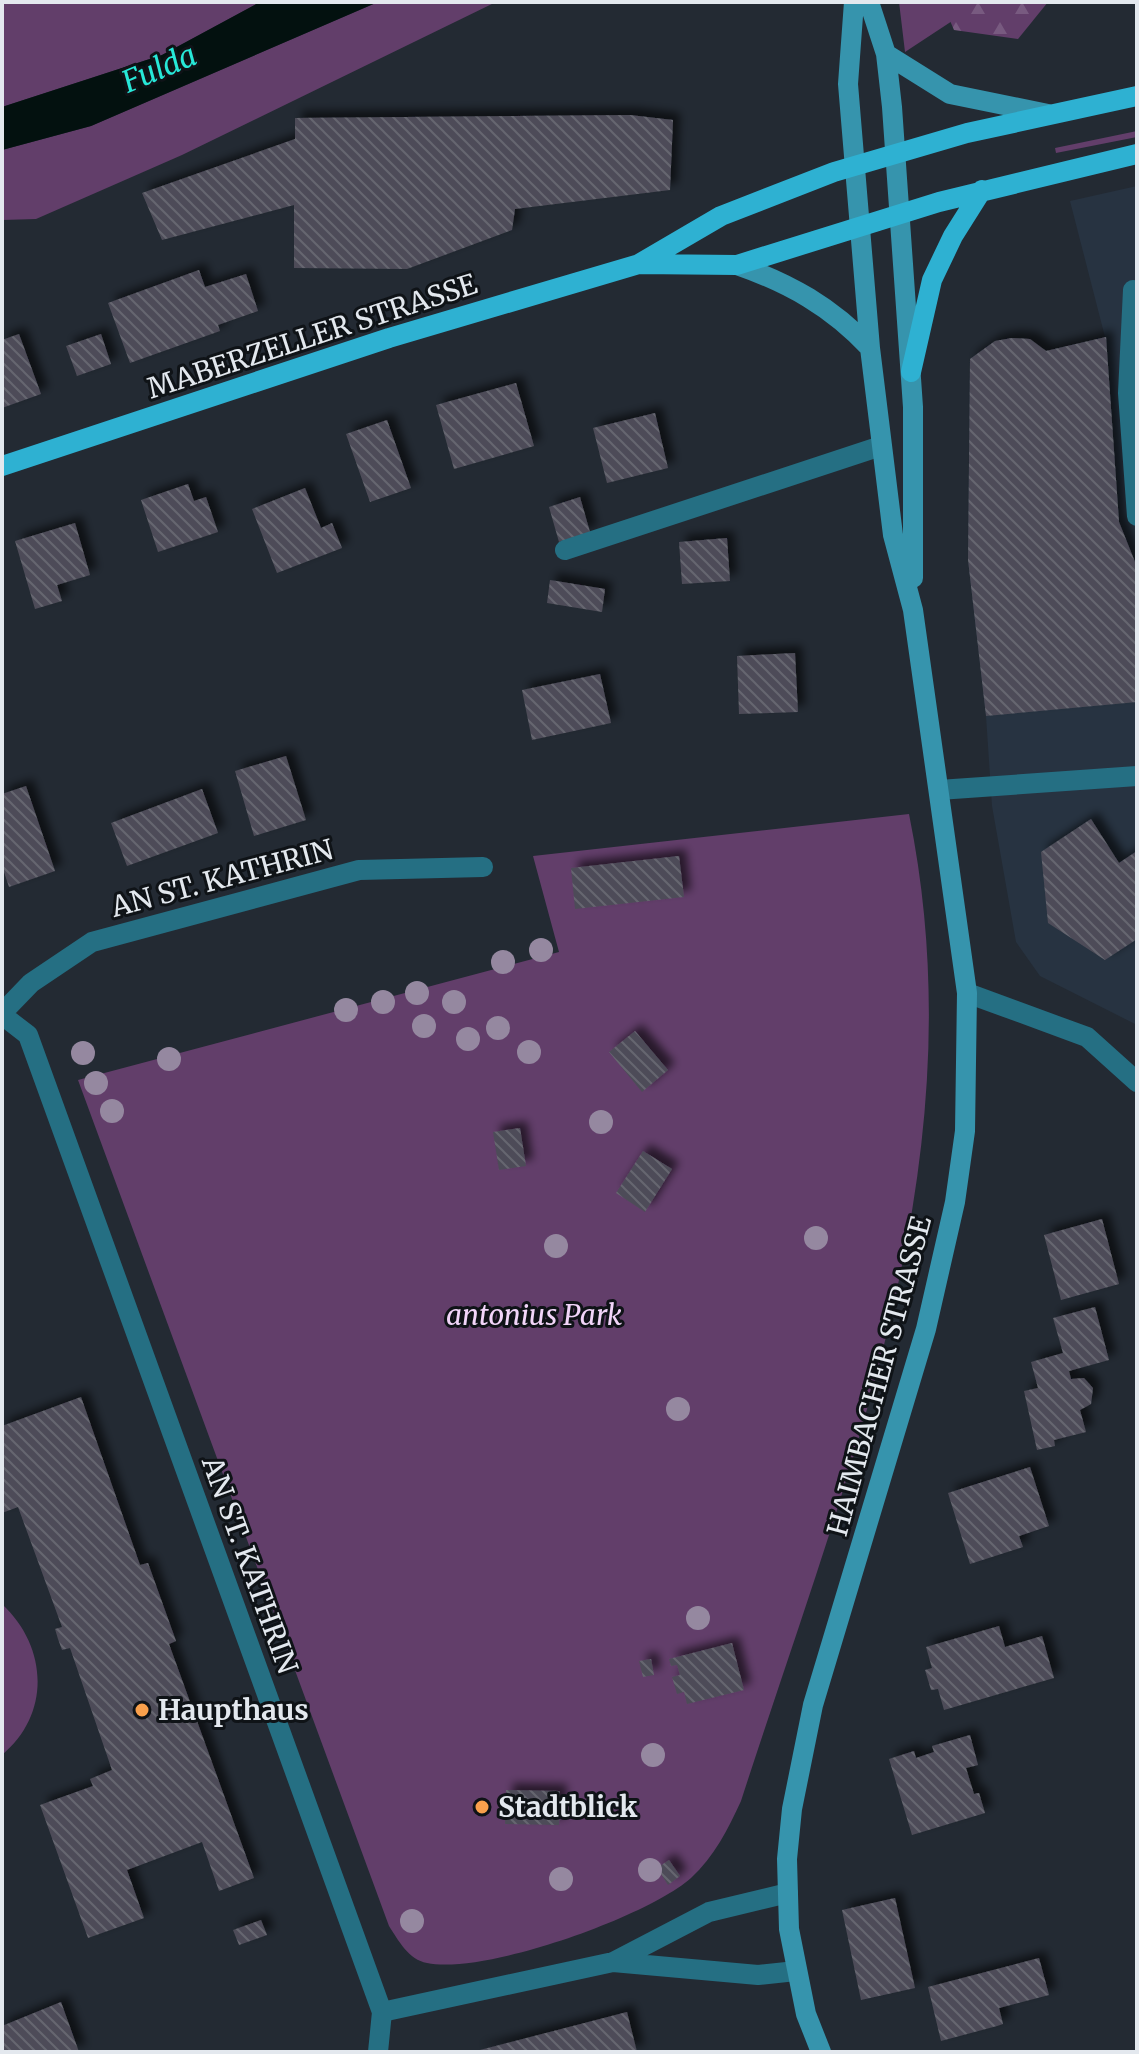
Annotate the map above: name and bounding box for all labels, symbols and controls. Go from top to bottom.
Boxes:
water label: Fulda [115,35,202,101]
street label: MABERZELLER STRASSE [143,266,482,406]
street label: AN ST. KATHRIN [106,831,337,925]
street label: HAIMBACHER STRASSE [819,1212,939,1540]
park label: antonius Park [446,1297,622,1333]
street label: AN ST. KATHRIN [194,1451,306,1679]
place label: Haupthaus [158,1692,309,1728]
marker: Haupthaus [133,1701,151,1719]
place label: Stadtblick [498,1789,638,1825]
marker: Stadtblick [473,1798,491,1816]

